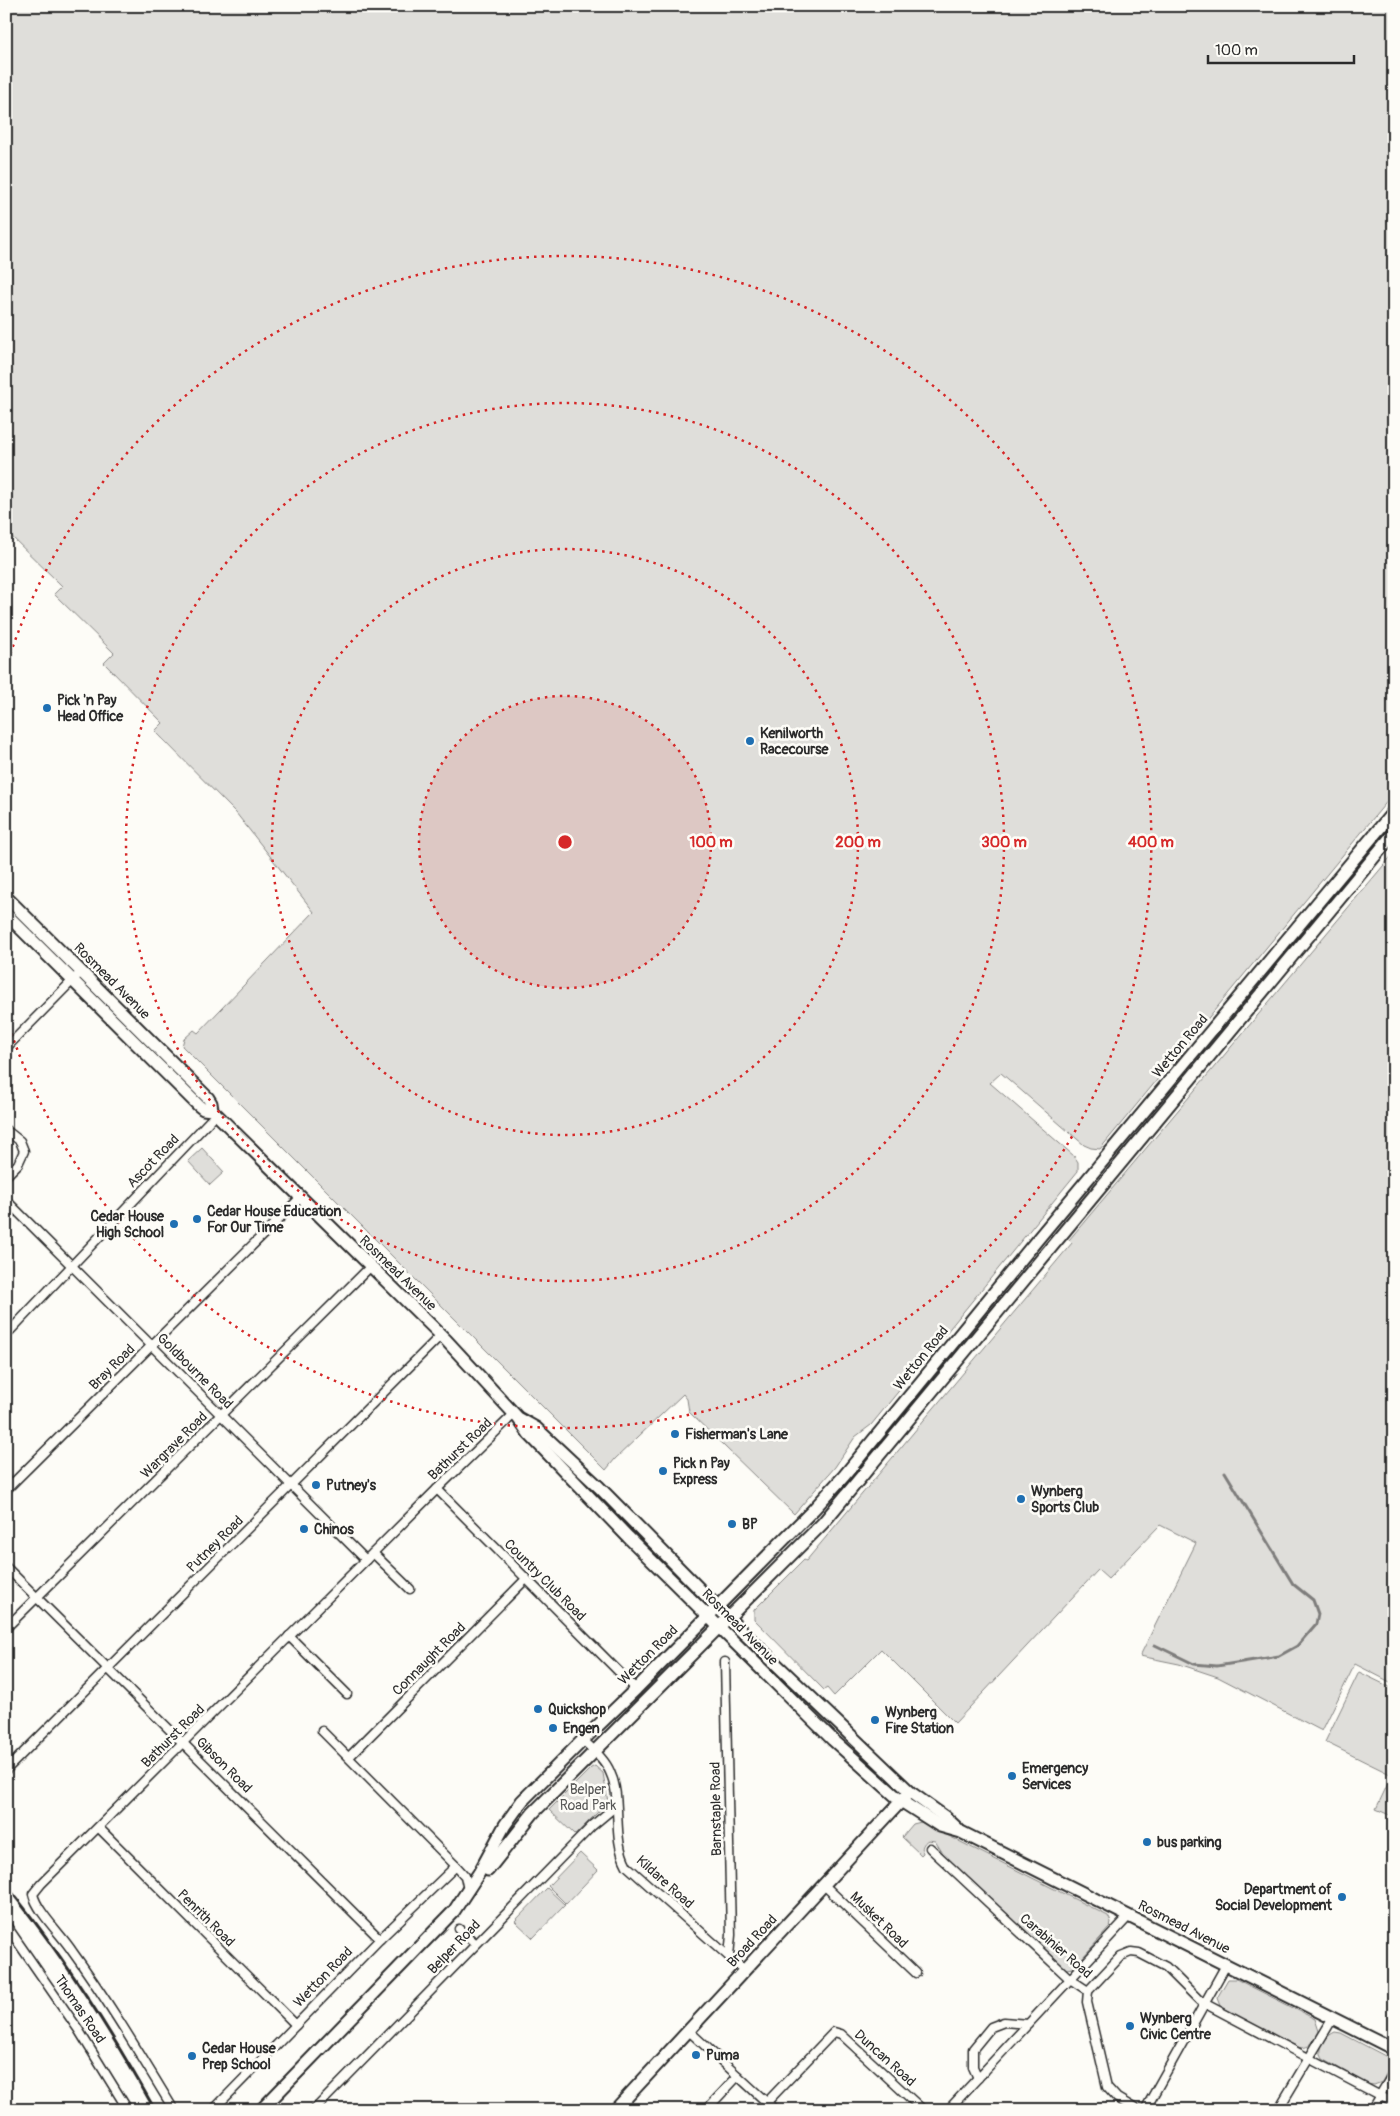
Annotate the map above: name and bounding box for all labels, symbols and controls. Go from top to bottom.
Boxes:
scale bar [1208,32,1354,64]
text: 100 m [1215,41,1258,60]
place label: Pick 'n Pay Head Office [57,692,124,725]
marker: Pick 'n Pay Head Office [41,702,53,714]
place label: Kenilworth Racecourse [760,725,830,758]
marker: Kenilworth Racecourse [744,735,756,747]
centre of rings [556,833,574,851]
text: 100 m [690,833,732,852]
text: 200 m [835,833,881,852]
text: 300 m [981,833,1027,852]
text: 400 m [1128,833,1174,852]
street label: Rosmead Avenue [70,939,154,1023]
street label: Wetton Road [1149,1011,1211,1081]
street label: Ascot Road [123,1131,183,1191]
place label: Cedar House Education For Our Time [207,1203,341,1236]
place label: Cedar House High School [90,1208,165,1241]
marker: Cedar House Education For Our Time [191,1213,203,1225]
marker: Cedar House High School [168,1218,180,1230]
street label: Rosmead Avenue [356,1232,440,1314]
street label: Wetton Road [890,1322,952,1393]
street label: Goldbourne Road [154,1330,237,1413]
street label: Bray Road [86,1341,138,1393]
street label: Wargrave Road [137,1408,211,1482]
street label: Bathurst Road [425,1414,496,1484]
place label: Fisherman's Lane [685,1426,789,1443]
marker: Fisherman's Lane [669,1428,681,1440]
place label: Pick n Pay Express [673,1455,730,1488]
marker: Pick n Pay Express [657,1465,669,1477]
place label: Putney's [326,1477,377,1494]
marker: Putney's [310,1479,322,1491]
place label: Wynberg Sports Club [1031,1483,1099,1516]
marker: Wynberg Sports Club [1015,1493,1027,1505]
street label: Putney Road [183,1512,247,1576]
place label: BP [742,1516,758,1533]
marker: BP [726,1518,738,1530]
place label: Chinos [314,1521,354,1538]
marker: Chinos [298,1523,310,1535]
street label: Country Club Road [501,1536,589,1624]
street label: Rosmead Avenue [698,1585,782,1669]
street label: Connaught Road [389,1619,469,1699]
street label: Wetton Road [615,1622,681,1688]
street label: Bathurst Road [138,1701,208,1771]
place label: Quickshop [548,1701,607,1718]
marker: Quickshop [532,1703,544,1715]
place label: Wynberg Fire Station [885,1704,954,1737]
marker: Wynberg Fire Station [869,1714,881,1726]
place label: Engen [563,1720,600,1737]
marker: Engen [547,1722,559,1734]
street label: Gibson Road [192,1733,256,1797]
place label: Emergency Services [1022,1760,1088,1793]
street label: Barnstaple Road [707,1762,725,1856]
marker: Emergency Services [1006,1770,1018,1782]
park label: Belper Road Park [560,1781,616,1814]
place label: bus parking [1157,1834,1221,1851]
marker: bus parking [1141,1836,1153,1848]
street label: Kildare Road [633,1852,697,1912]
place label: Department of Social Development [1215,1881,1332,1914]
street label: Penrith Road [174,1886,238,1950]
street label: Musket Road [847,1888,912,1952]
marker: Department of Social Development [1336,1891,1348,1903]
street label: Rosmead Avenue [1135,1897,1233,1957]
street label: Carabinier Road [1016,1910,1096,1982]
street label: Broad Road [723,1911,781,1971]
street label: Belper Road [424,1916,484,1978]
street label: Wetton Road [290,1943,356,2011]
street label: Thomas Road [51,1972,109,2046]
place label: Wynberg Civic Centre [1140,2010,1212,2043]
marker: Wynberg Civic Centre [1124,2020,1136,2032]
street label: Duncan Road [851,2026,919,2090]
place label: Cedar House Prep School [202,2040,277,2073]
place label: Puma [706,2047,740,2064]
marker: Puma [690,2049,702,2061]
marker: Cedar House Prep School [186,2050,198,2062]

